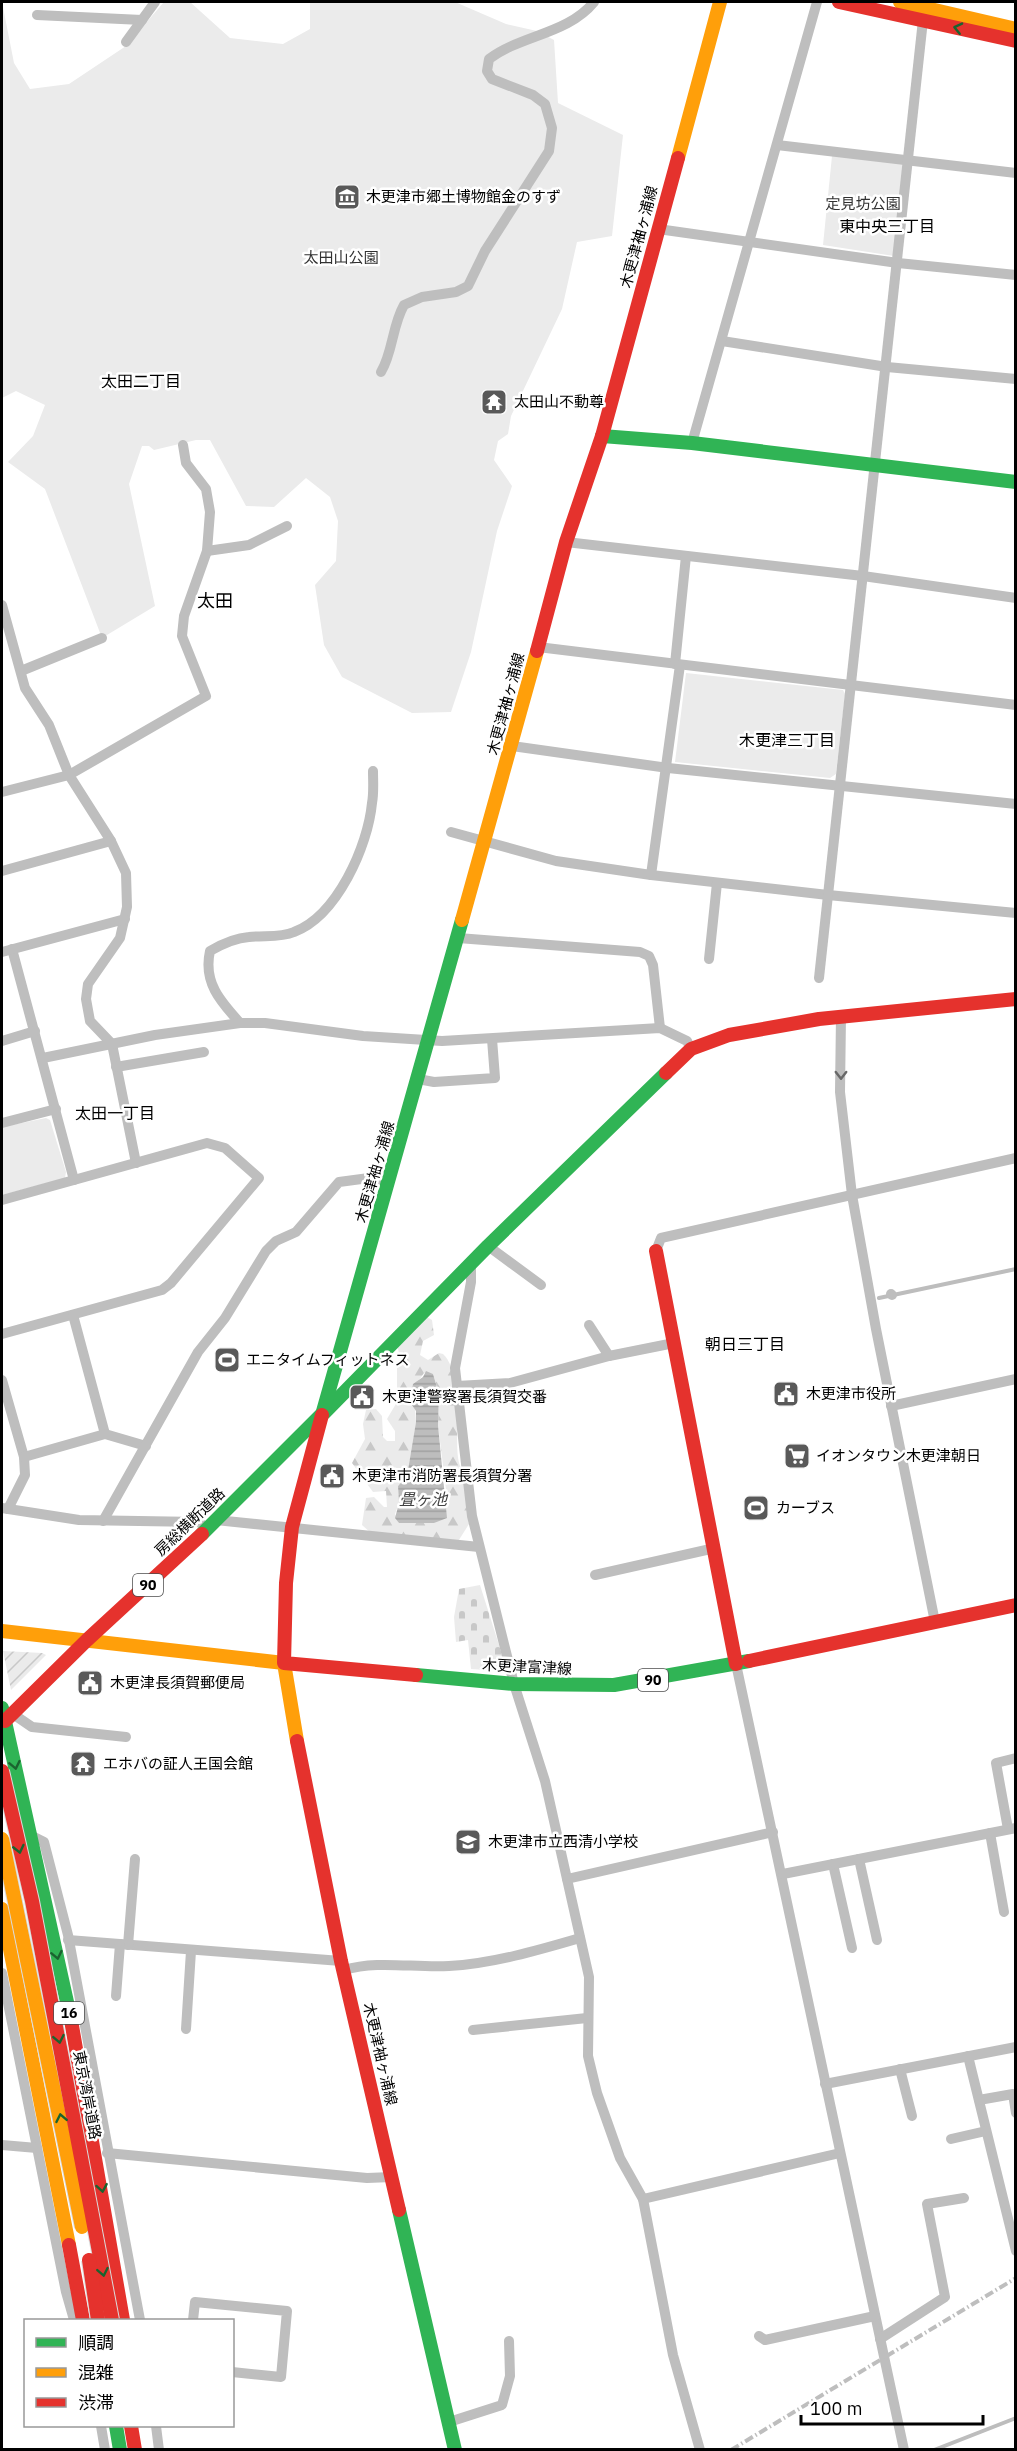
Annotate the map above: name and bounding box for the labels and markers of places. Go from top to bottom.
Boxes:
museum icon: 木更津市郷土博物館金のすず [332,182,362,212]
place label: 木更津市郷土博物館金のすず [366,187,561,206]
temple icon: 太田山不動尊 [479,387,509,417]
place label: 太田山不動尊 [514,392,604,411]
sports icon: エニタイムフィットネス [212,1345,242,1375]
place label: エニタイムフィットネス [246,1350,410,1369]
public building icon: 木更津市役所 [771,1379,801,1409]
public building icon: 木更津警察署長須賀交番 [347,1382,377,1412]
place label: 木更津市役所 [806,1384,896,1403]
place label: 木更津警察署長須賀交番 [382,1387,547,1406]
supermarket icon: イオンタウン木更津朝日 [782,1441,812,1471]
place label: イオンタウン木更津朝日 [816,1446,981,1465]
public building icon: 木更津市消防署長須賀分署 [317,1461,347,1491]
place label: 木更津市消防署長須賀分署 [352,1466,532,1485]
sports icon: カーブス [741,1493,771,1523]
place label: カーブス [776,1498,835,1517]
public building icon: 木更津長須賀郵便局 [75,1668,105,1698]
place label: 木更津長須賀郵便局 [110,1673,245,1692]
temple icon: エホバの証人王国会館 [68,1749,98,1779]
place label: エホバの証人王国会館 [103,1754,253,1773]
school or university icon: 木更津市立西清小学校 [453,1827,483,1857]
place label: 木更津市立西清小学校 [488,1832,638,1851]

